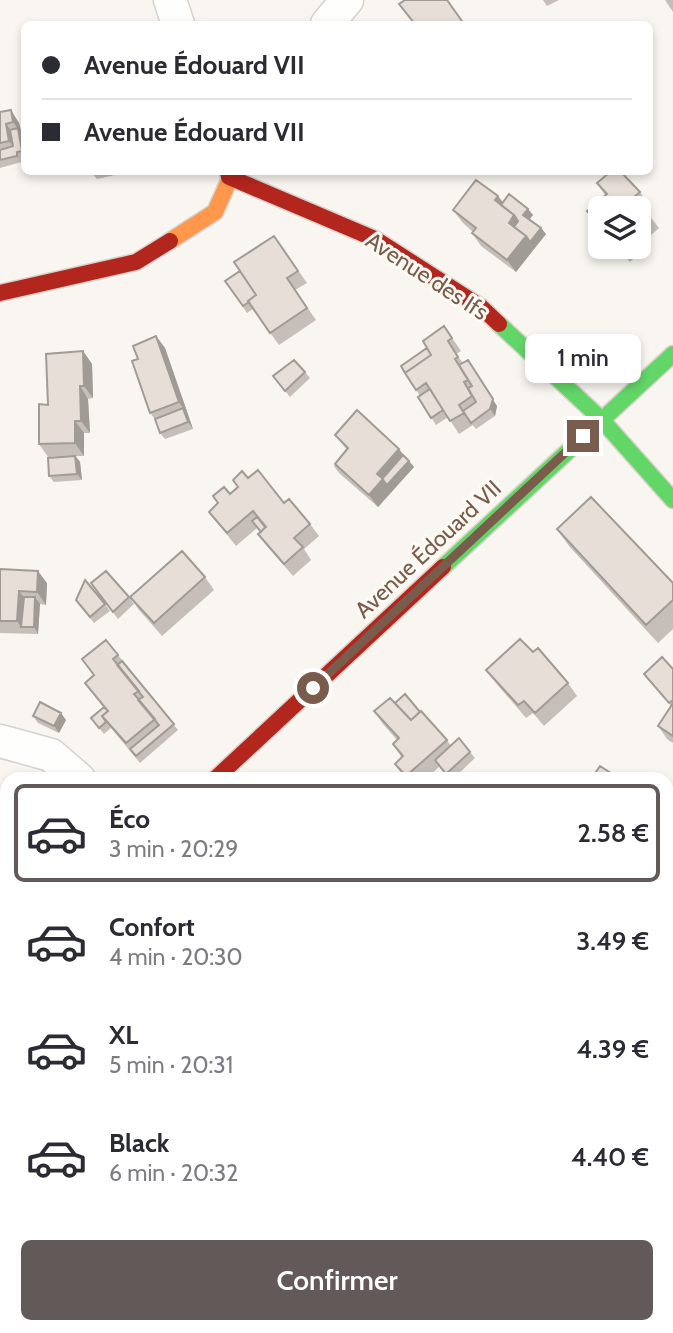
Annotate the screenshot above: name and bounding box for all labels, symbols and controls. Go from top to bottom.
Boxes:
text: Avenue Édouard VII [84,49,305,81]
text: Avenue Édouard VII [84,116,305,148]
map controls [588,196,651,259]
button: layers [588,196,651,259]
street label: Avenue des Ifs [361,226,493,326]
callout: 1 min [525,334,641,384]
text: 1 min [557,344,609,372]
route end [567,420,599,452]
street label: Avenue Édouard VII [348,473,507,624]
route start [297,672,329,704]
icon: car [25,802,88,865]
text: Éco [109,803,150,835]
text: 2.58 € [577,817,649,849]
text: 3 min · 20:29 [109,835,238,863]
icon: car [25,910,88,973]
text: Confort [109,911,195,943]
text: 3.49 € [576,925,649,957]
text: 4 min · 20:30 [109,943,243,971]
icon: car [25,1018,88,1081]
text: XL [109,1019,138,1051]
text: 4.39 € [576,1033,649,1065]
text: 5 min · 20:31 [109,1051,233,1079]
icon: car [25,1126,88,1189]
text: Black [109,1127,169,1159]
text: 4.40 € [571,1141,649,1173]
text: 6 min · 20:32 [109,1159,238,1187]
button: Confirmer [21,1240,653,1320]

